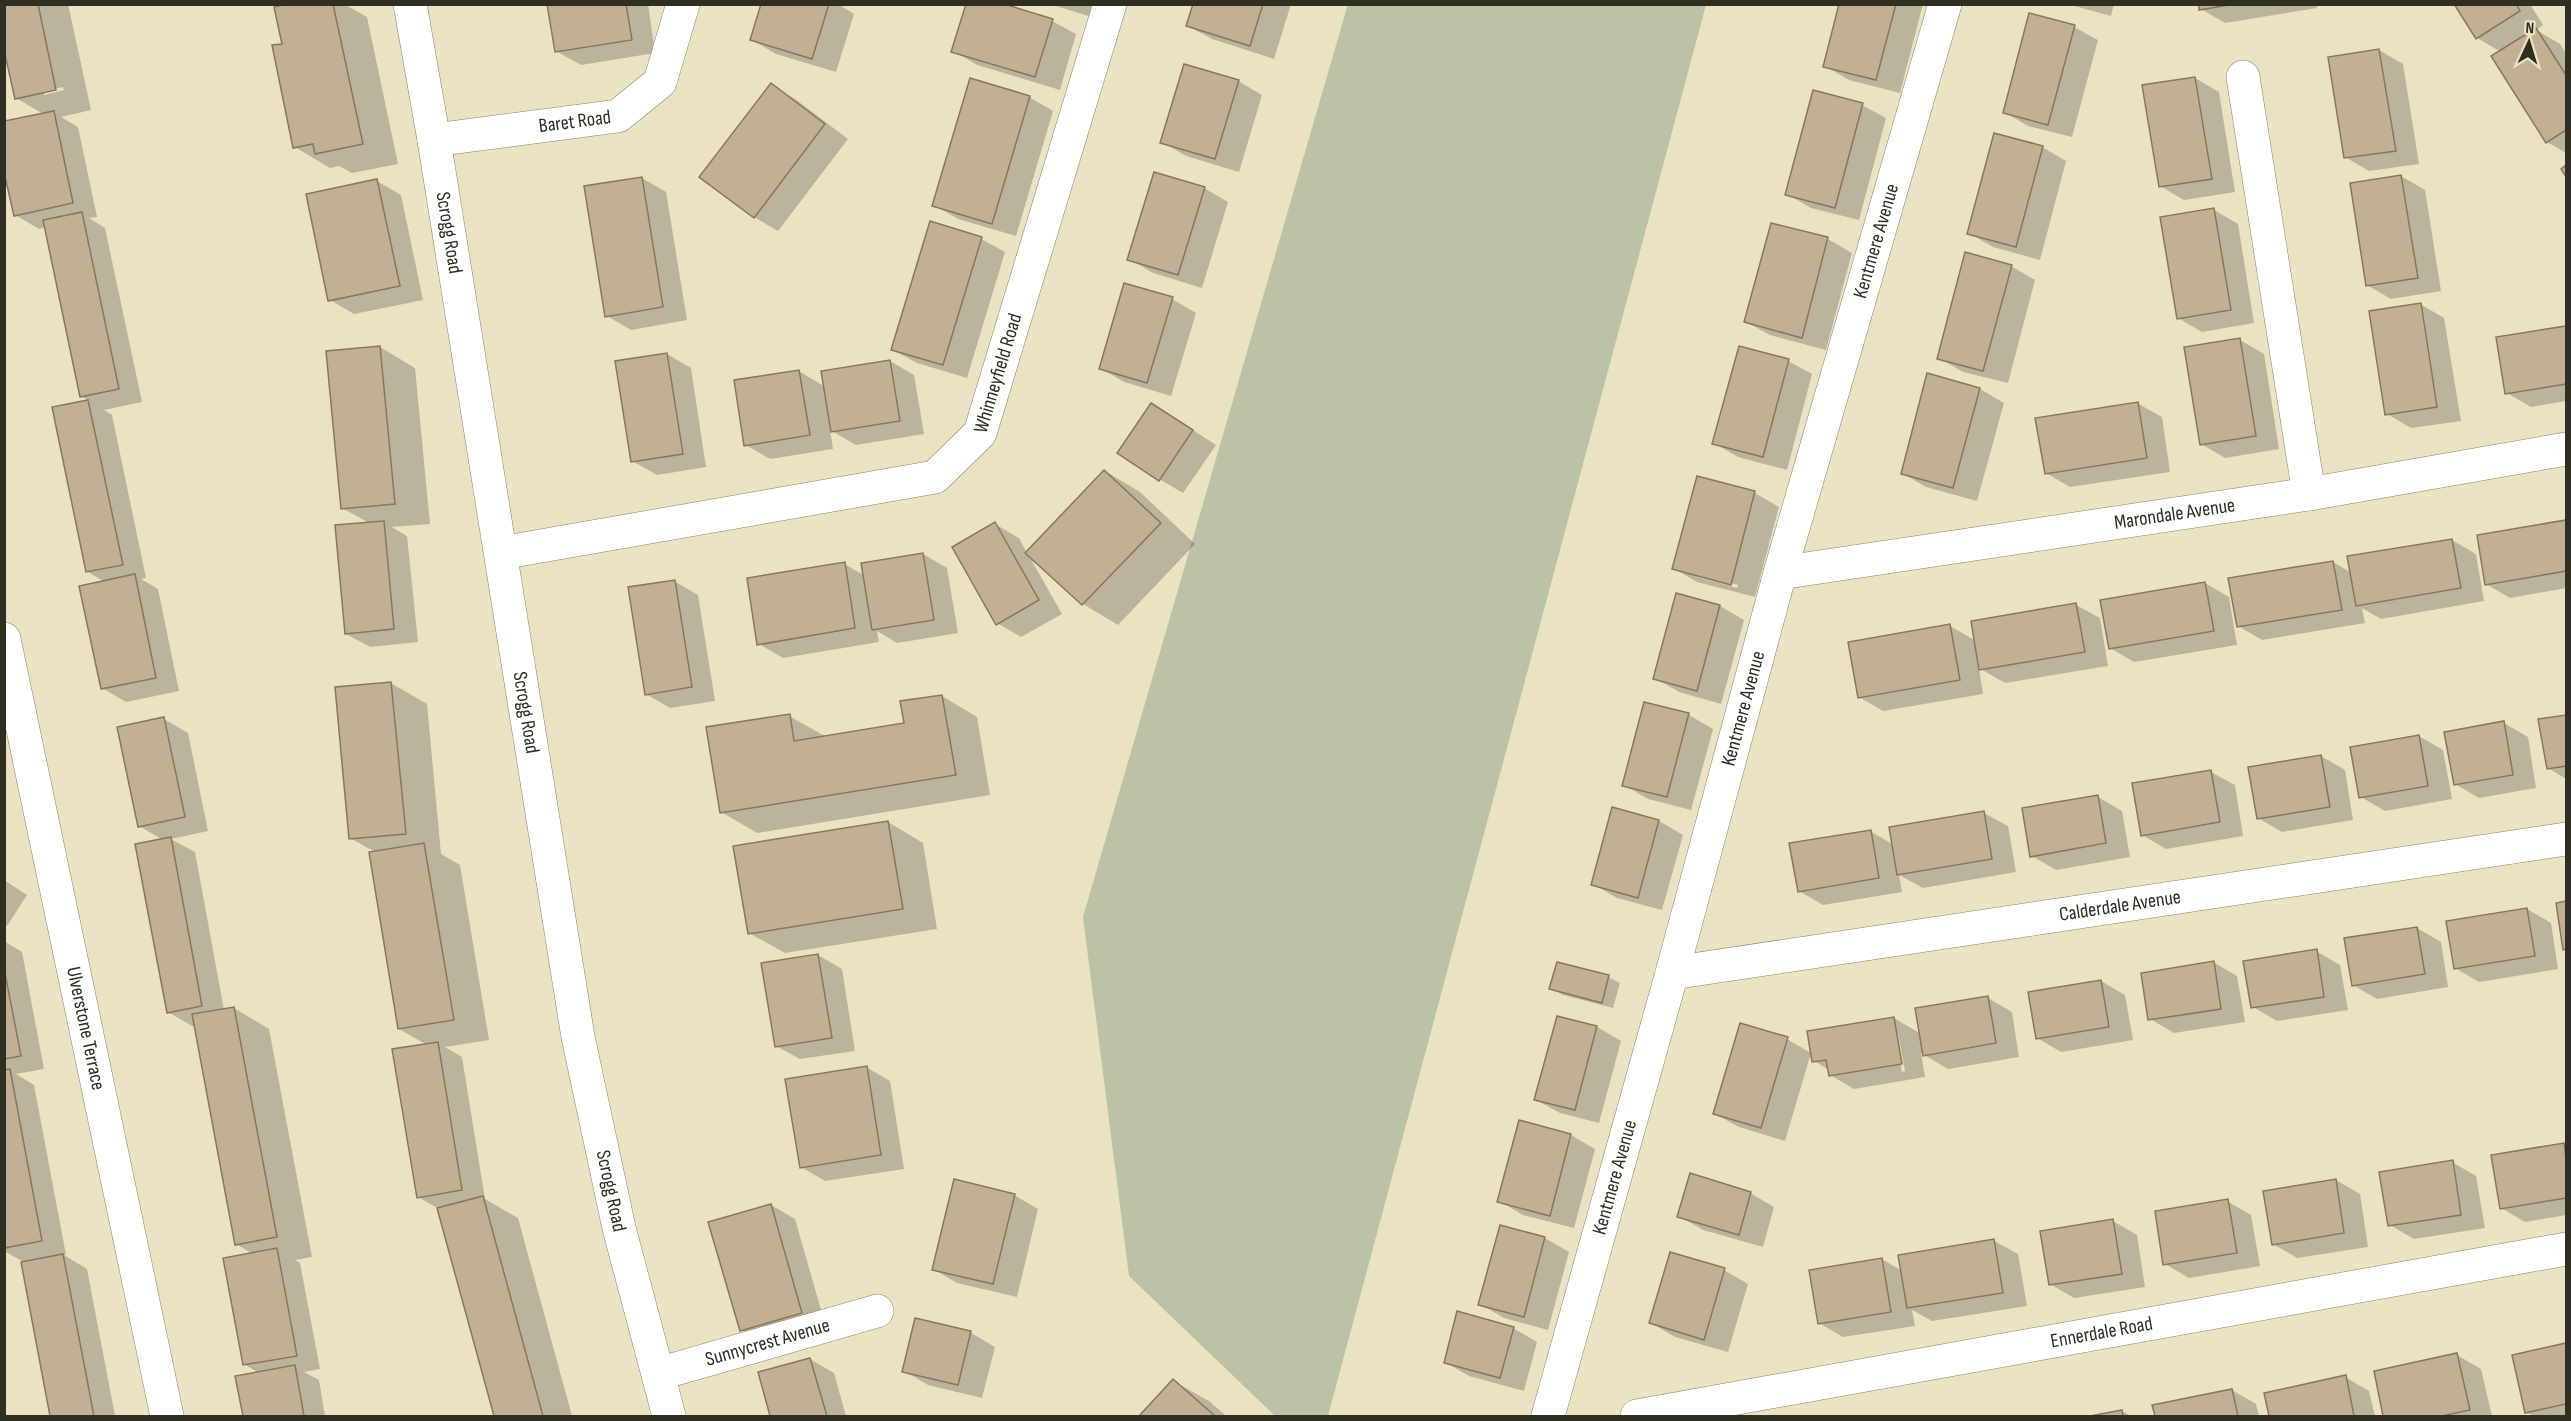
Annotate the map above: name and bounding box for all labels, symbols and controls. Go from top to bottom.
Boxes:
north arrow [2499,12,2559,72]
text: N [2525,19,2535,38]
street label: Baret Road [537,105,612,138]
street label: Kentmere Avenue [1848,181,1904,301]
street label: Scrogg Road [430,190,467,275]
street label: Whinneyfield Road [969,311,1028,436]
street label: Marondale Avenue [2113,493,2237,535]
street label: Kentmere Avenue [1716,648,1770,769]
street label: Scrogg Road [508,670,544,755]
street label: Calderdale Avenue [2058,885,2182,927]
street label: Ulverstone Terrace [61,965,110,1092]
street label: Kentmere Avenue [1587,1117,1642,1237]
street label: Scrogg Road [591,1148,631,1234]
street label: Ennerdale Road [2049,1312,2154,1353]
street label: Sunnycrest Avenue [703,1313,833,1372]

